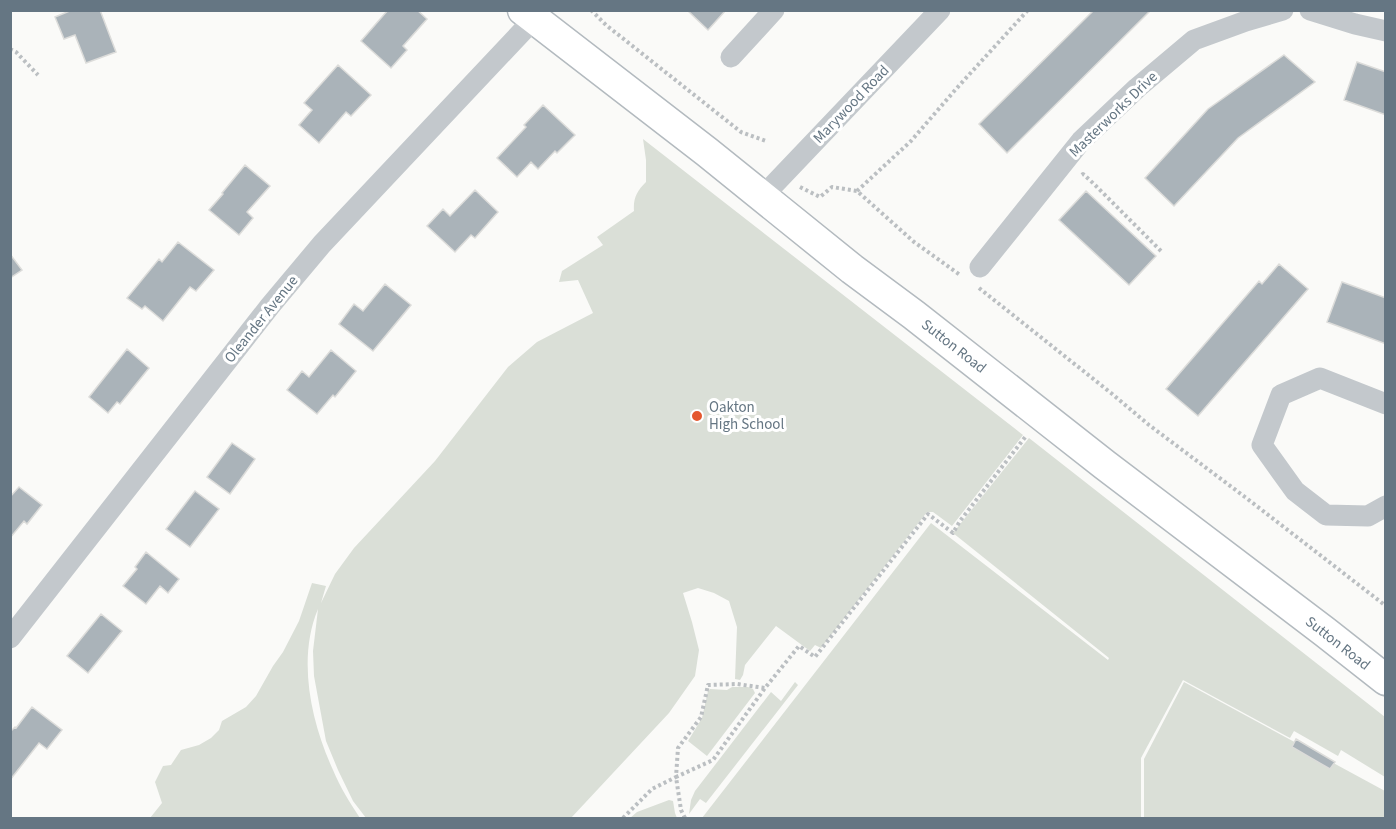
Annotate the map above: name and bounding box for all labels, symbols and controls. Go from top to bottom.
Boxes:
street label: Marywood Road [809,61,894,148]
street label: Masterworks Drive [1065,67,1162,162]
street label: Oleander Avenue [220,271,303,367]
street label: Sutton Road [917,314,991,378]
place label: Oakton High School [709,397,784,435]
marker: Oakton High School [690,409,704,423]
street label: Sutton Road [1301,611,1375,675]

